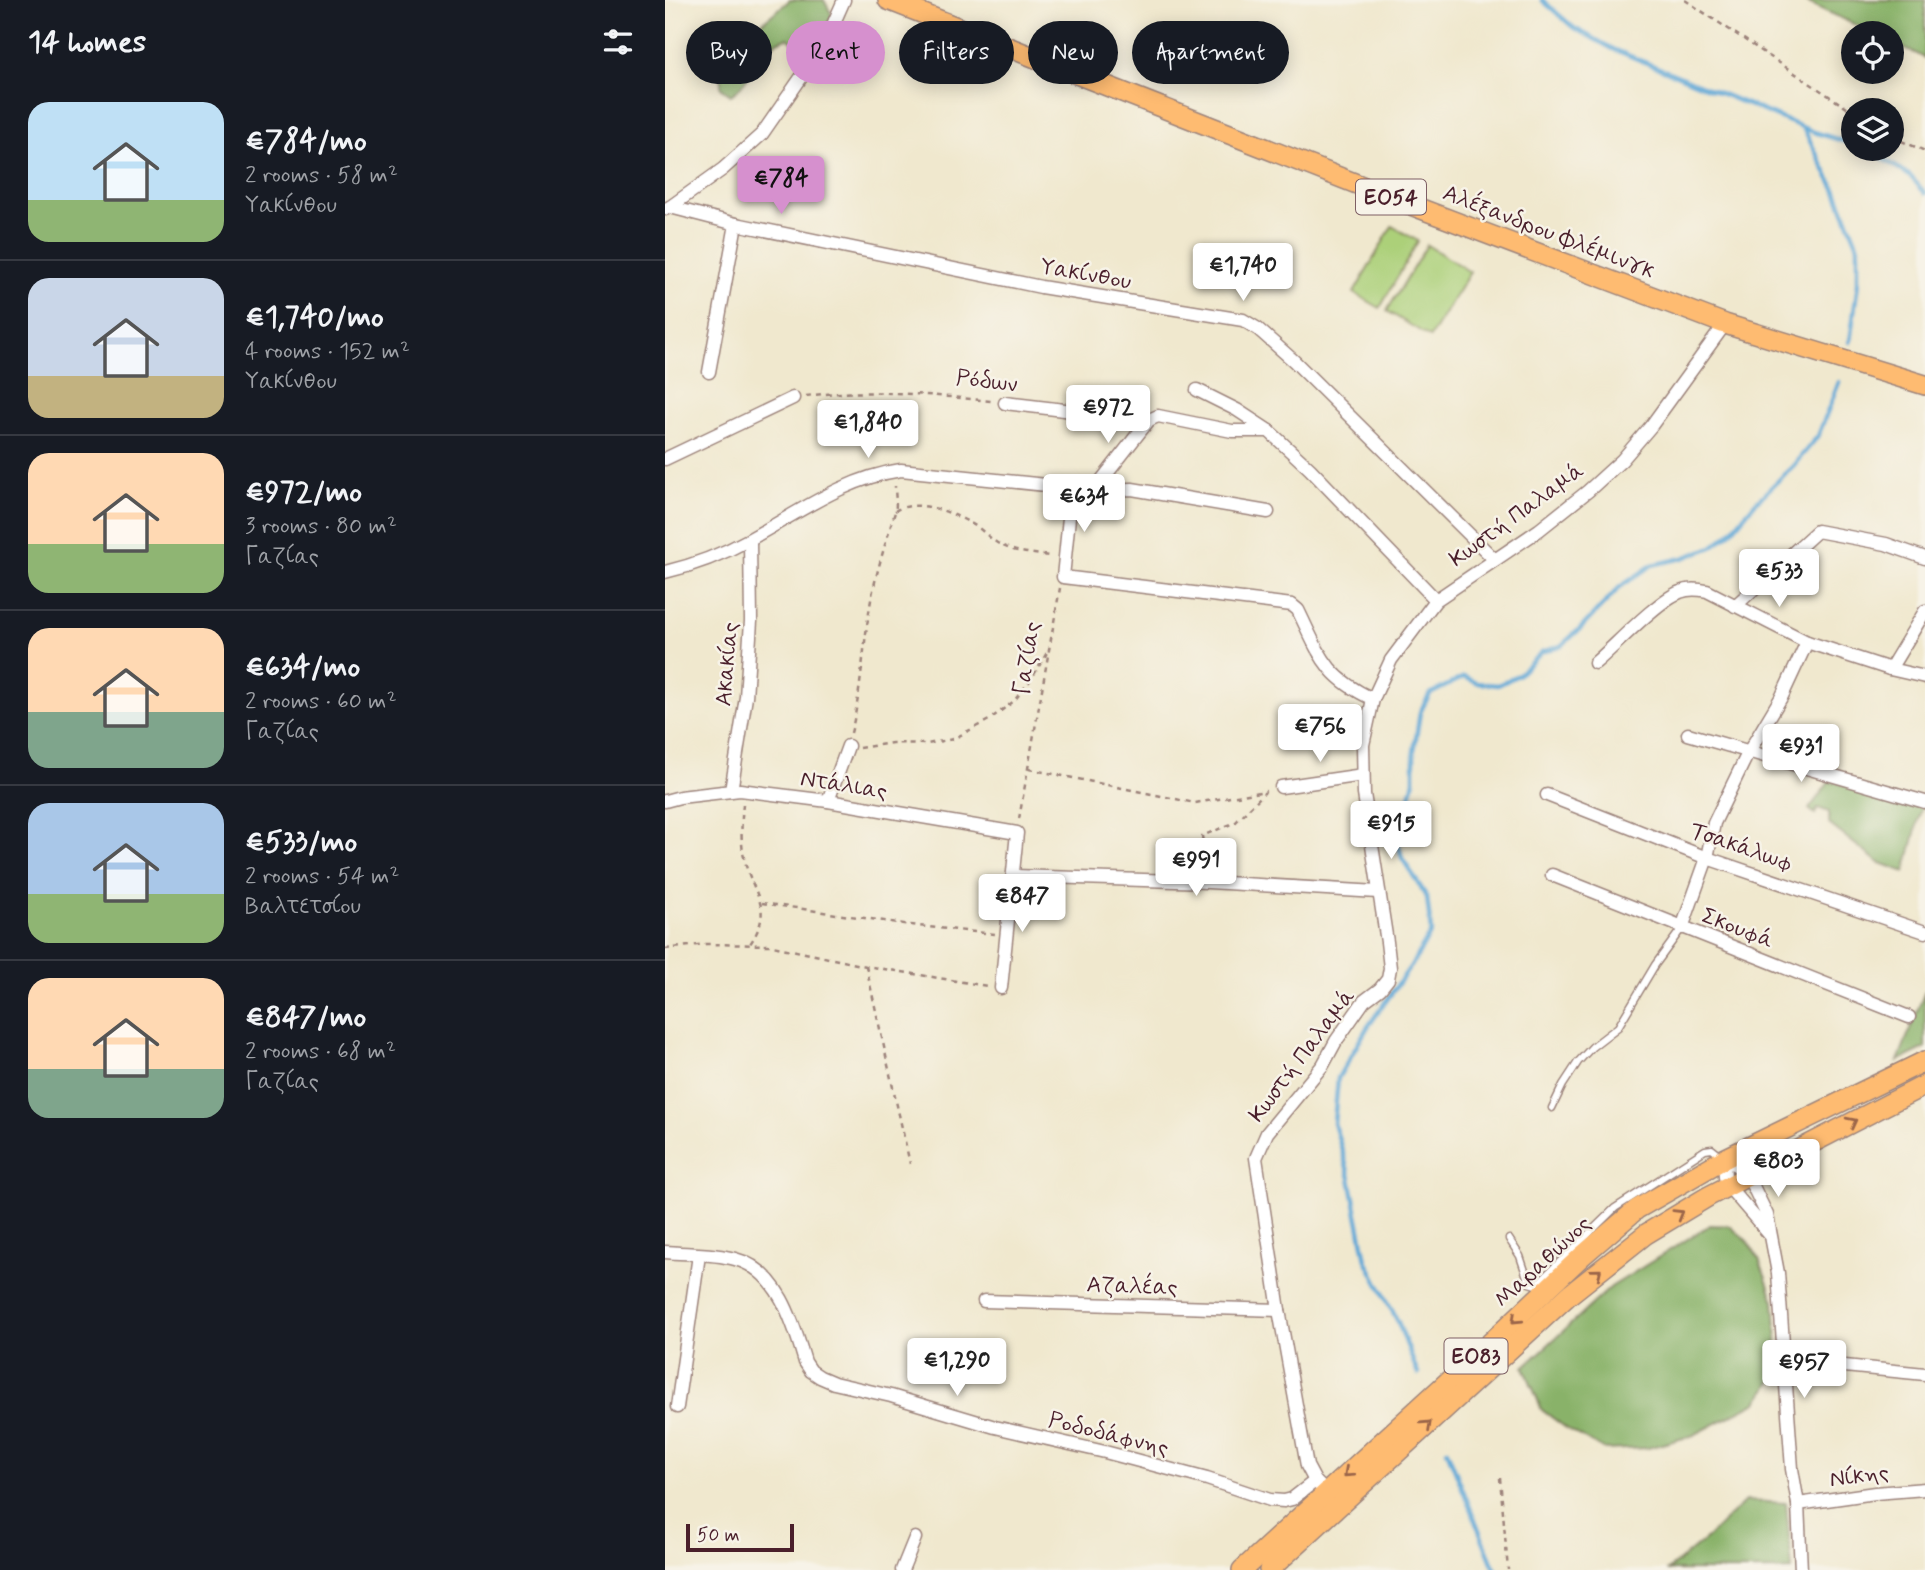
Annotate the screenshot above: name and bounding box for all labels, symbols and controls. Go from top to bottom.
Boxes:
chip: Buy [686,21,772,84]
chip: Rent [786,21,885,84]
chip: Filters [899,21,1014,84]
chip: New [1028,21,1118,84]
chip: Apartment [1132,21,1289,84]
map controls [1841,21,1904,161]
button: locate [1841,21,1904,84]
text: 14 homes [28,23,146,62]
icon: filters [599,23,637,61]
button: layers [1841,98,1904,161]
text: €784/mo [245,122,367,161]
icon: home [84,130,168,214]
pin: €784 [740,156,822,216]
text: 2 rooms · 58 m² [245,161,398,191]
text: €784 [753,164,809,194]
street label: Αλέξανδρου Φλέμινγκ [1438,177,1659,287]
road number: ΕΟ54 [1356,180,1426,214]
text: Υακίνθου [245,191,337,221]
pin: €1,740 [1186,244,1300,303]
text: €1,740 [1209,251,1277,281]
street label: Υακίνθου [1038,252,1134,298]
text: €1,740/mo [245,298,384,337]
icon: home [84,306,168,390]
text: 4 rooms · 152 m² [245,337,410,367]
street label: Ρόδων [954,363,1019,401]
text: Υακίνθου [245,367,337,397]
pin: €972 [1067,386,1149,445]
text: €972 [1082,393,1134,423]
pin: €1,840 [811,400,925,460]
text: €1,840 [833,408,903,438]
street label: Κωστή Παλαμά [1444,457,1591,575]
text: €972/mo [245,473,362,512]
pin: €634 [1043,475,1125,534]
icon: home [84,481,168,565]
text: €634 [1059,482,1109,512]
text: 3 rooms · 80 m² [245,512,397,542]
text: Γαζίας [245,542,319,572]
pin: €533 [1738,550,1820,609]
text: €533 [1755,557,1803,587]
street label: Γαζίας [1007,619,1049,697]
street label: Ακακίας [709,621,747,708]
text: €634/mo [245,648,360,687]
icon: home [84,656,168,740]
text: 2 rooms · 60 m² [245,687,397,717]
pin: €756 [1279,704,1361,764]
text: €756 [1294,712,1346,742]
text: Γαζίας [245,717,319,747]
pin: €931 [1760,724,1842,784]
text: €931 [1778,732,1824,762]
street label: Ντάλιας [798,764,889,808]
pin: €915 [1350,802,1432,861]
text: €915 [1366,809,1416,839]
street label: Τσακάλωφ [1686,816,1797,879]
text: €533/mo [245,823,357,862]
icon: home [84,831,168,915]
pin: €991 [1155,838,1237,898]
text: €991 [1171,846,1221,876]
text: 2 rooms · 54 m² [245,862,399,892]
pin: €847 [981,874,1063,934]
text: €847 [995,882,1049,912]
text: Βαλτετσίου [245,892,361,922]
street label: Σκουφά [1697,901,1777,956]
street label: Κωστή Παλαμά [1243,983,1363,1129]
text: €847/mo [245,998,366,1037]
icon: home [84,1006,168,1090]
text: 2 rooms · 68 m² [245,1037,396,1067]
text: Γαζίας [245,1067,319,1097]
one-way arrow [1845,1117,1857,1131]
pin: €803 [1737,1140,1819,1199]
text: €803 [1753,1147,1803,1177]
one-way arrow [1671,1209,1684,1222]
street label: Μαραθώνος [1488,1210,1598,1315]
street label: Αζαλέας [1086,1268,1178,1304]
one-way arrow [1589,1268,1601,1281]
one-way arrow [1511,1311,1524,1323]
pin: €1,290 [900,1338,1014,1398]
road number: ΕΟ83 [1445,1338,1507,1374]
pin: €957 [1763,1340,1845,1400]
text: €1,290 [923,1346,991,1376]
text: €957 [1778,1348,1830,1378]
street label: Ροδοδάφνης [1045,1406,1172,1464]
one-way arrow [1419,1420,1432,1433]
street label: Νίκης [1828,1458,1891,1496]
one-way arrow [1343,1465,1356,1477]
scale bar [686,1521,795,1553]
text: 50 m [697,1523,740,1548]

